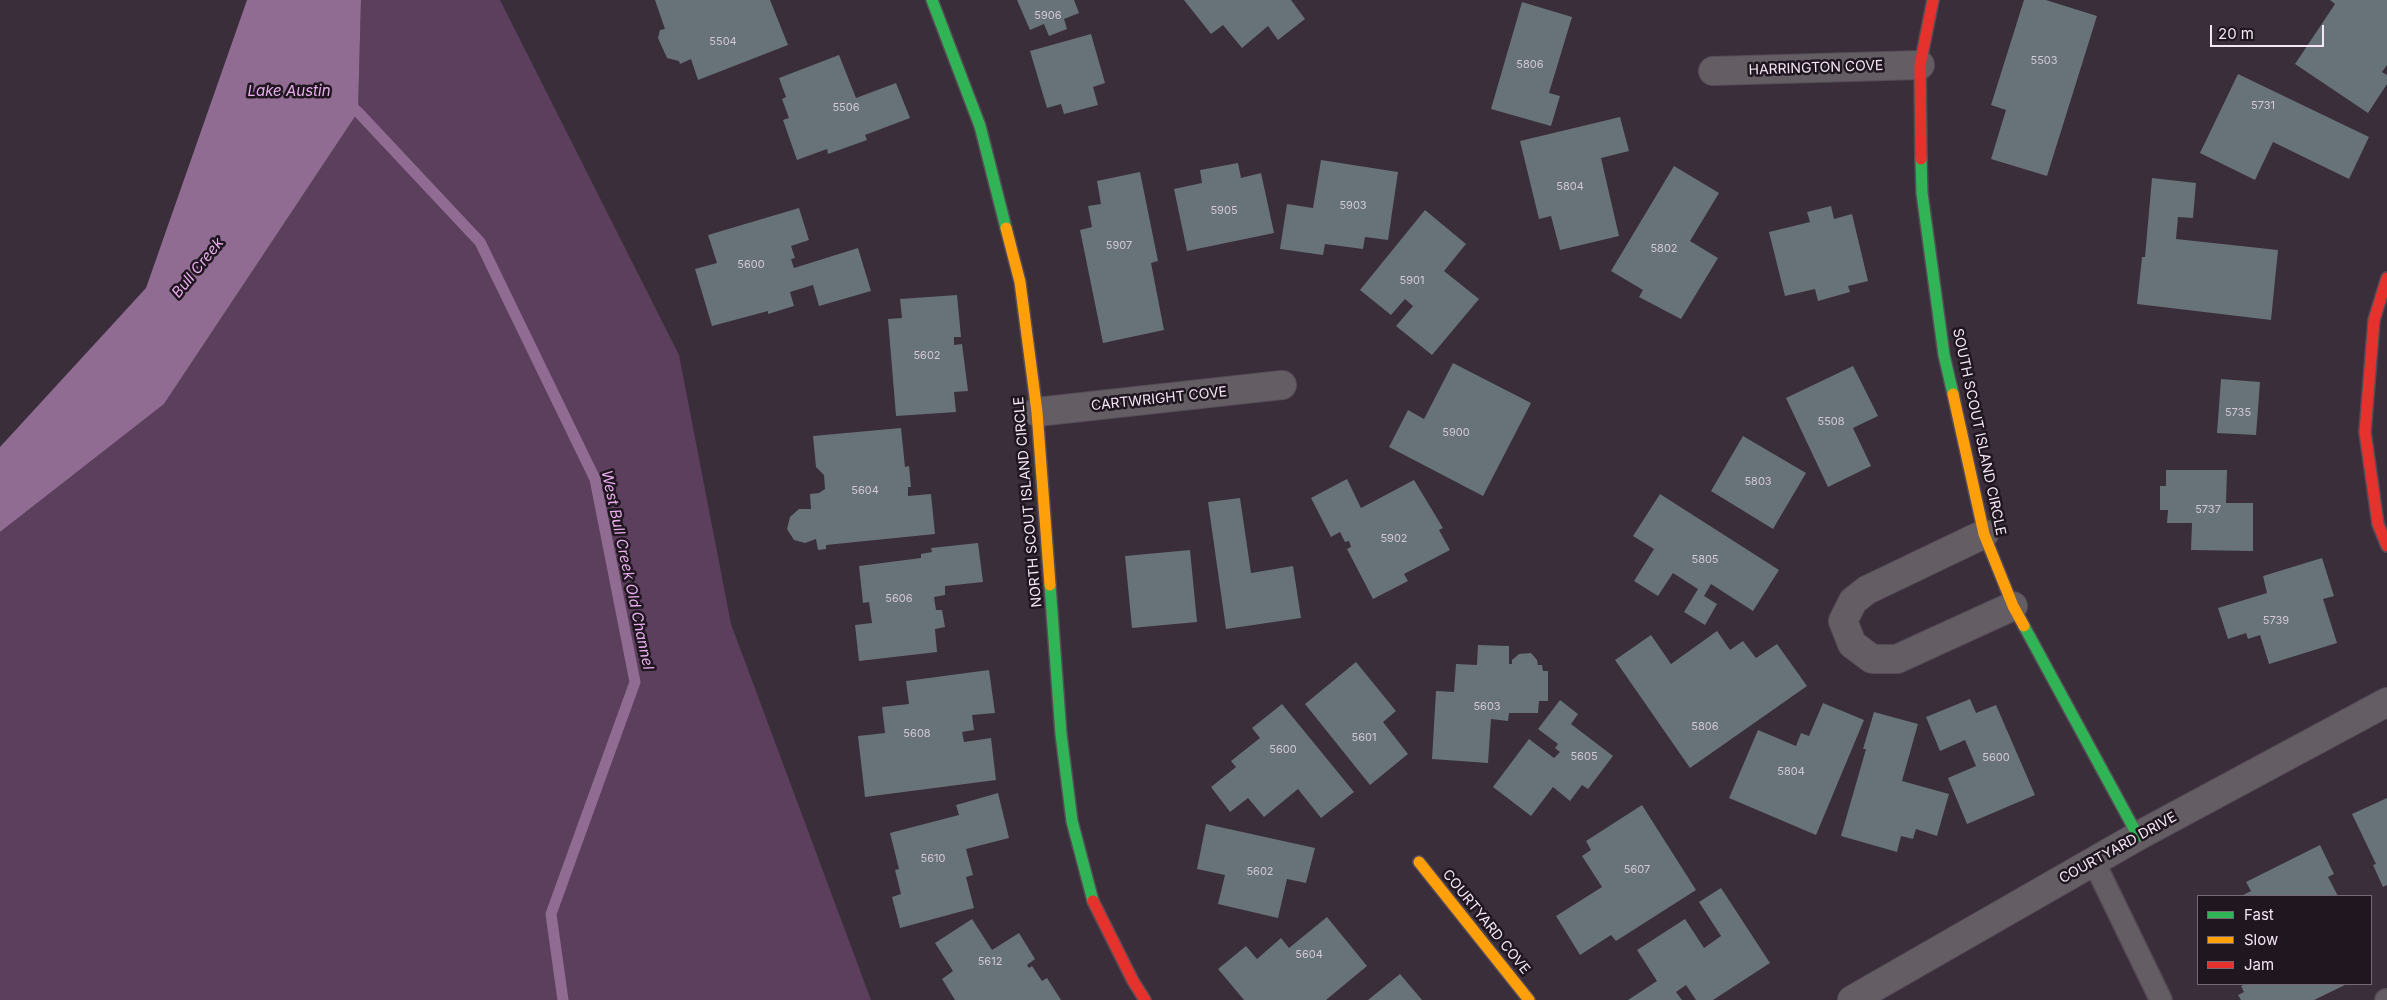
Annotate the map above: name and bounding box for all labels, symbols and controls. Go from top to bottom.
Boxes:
house number: 5906 [1034,9,1062,23]
scale bar [2212,15,2326,47]
text: 20 m [2218,24,2254,43]
house number: 5504 [709,35,737,49]
house number: 5503 [2030,54,2058,68]
street label: HARRINGTON COVE [1748,57,1884,79]
house number: 5806 [1516,58,1544,72]
water label: Lake Austin [247,82,331,100]
house number: 5731 [2251,99,2275,113]
house number: 5506 [832,101,860,115]
house number: 5804 [1556,180,1584,194]
house number: 5903 [1339,199,1367,213]
house number: 5905 [1210,204,1238,218]
water label: Bull Creek [168,234,228,302]
house number: 5907 [1106,239,1132,253]
house number: 5802 [1650,242,1678,256]
house number: 5600 [737,258,765,272]
house number: 5901 [1400,274,1424,288]
street label: SOUTH SCOUT ISLAND CIRCLE [1949,327,2009,537]
house number: 5602 [913,349,941,363]
street label: CARTWRIGHT COVE [1090,384,1228,414]
street label: NORTH SCOUT ISLAND CIRCLE [1010,396,1046,608]
house number: 5735 [2225,406,2251,420]
house number: 5508 [1817,415,1845,429]
house number: 5900 [1442,426,1470,440]
water label: West Bull Creek Old Channel [597,469,657,671]
house number: 5803 [1744,475,1772,489]
house number: 5604 [851,484,879,498]
house number: 5737 [2195,503,2221,517]
house number: 5902 [1380,532,1408,546]
house number: 5805 [1691,553,1719,567]
house number: 5606 [885,592,913,606]
house number: 5739 [2263,614,2289,628]
house number: 5603 [1473,700,1501,714]
house number: 5806 [1691,720,1719,734]
house number: 5608 [903,727,931,741]
house number: 5601 [1352,731,1376,745]
house number: 5600 [1269,743,1297,757]
house number: 5605 [1570,750,1598,764]
house number: 5600 [1982,751,2010,765]
house number: 5804 [1777,765,1805,779]
street label: COURTYARD DRIVE [2056,809,2180,887]
house number: 5610 [921,852,945,866]
house number: 5607 [1624,863,1650,877]
house number: 5602 [1246,865,1274,879]
street label: COURTYARD COVE [1439,866,1533,978]
legend [2197,895,2372,985]
text: Fast [2244,905,2274,924]
text: Slow [2244,930,2278,949]
house number: 5604 [1295,948,1323,962]
house number: 5612 [978,955,1002,969]
text: Jam [2244,955,2274,974]

